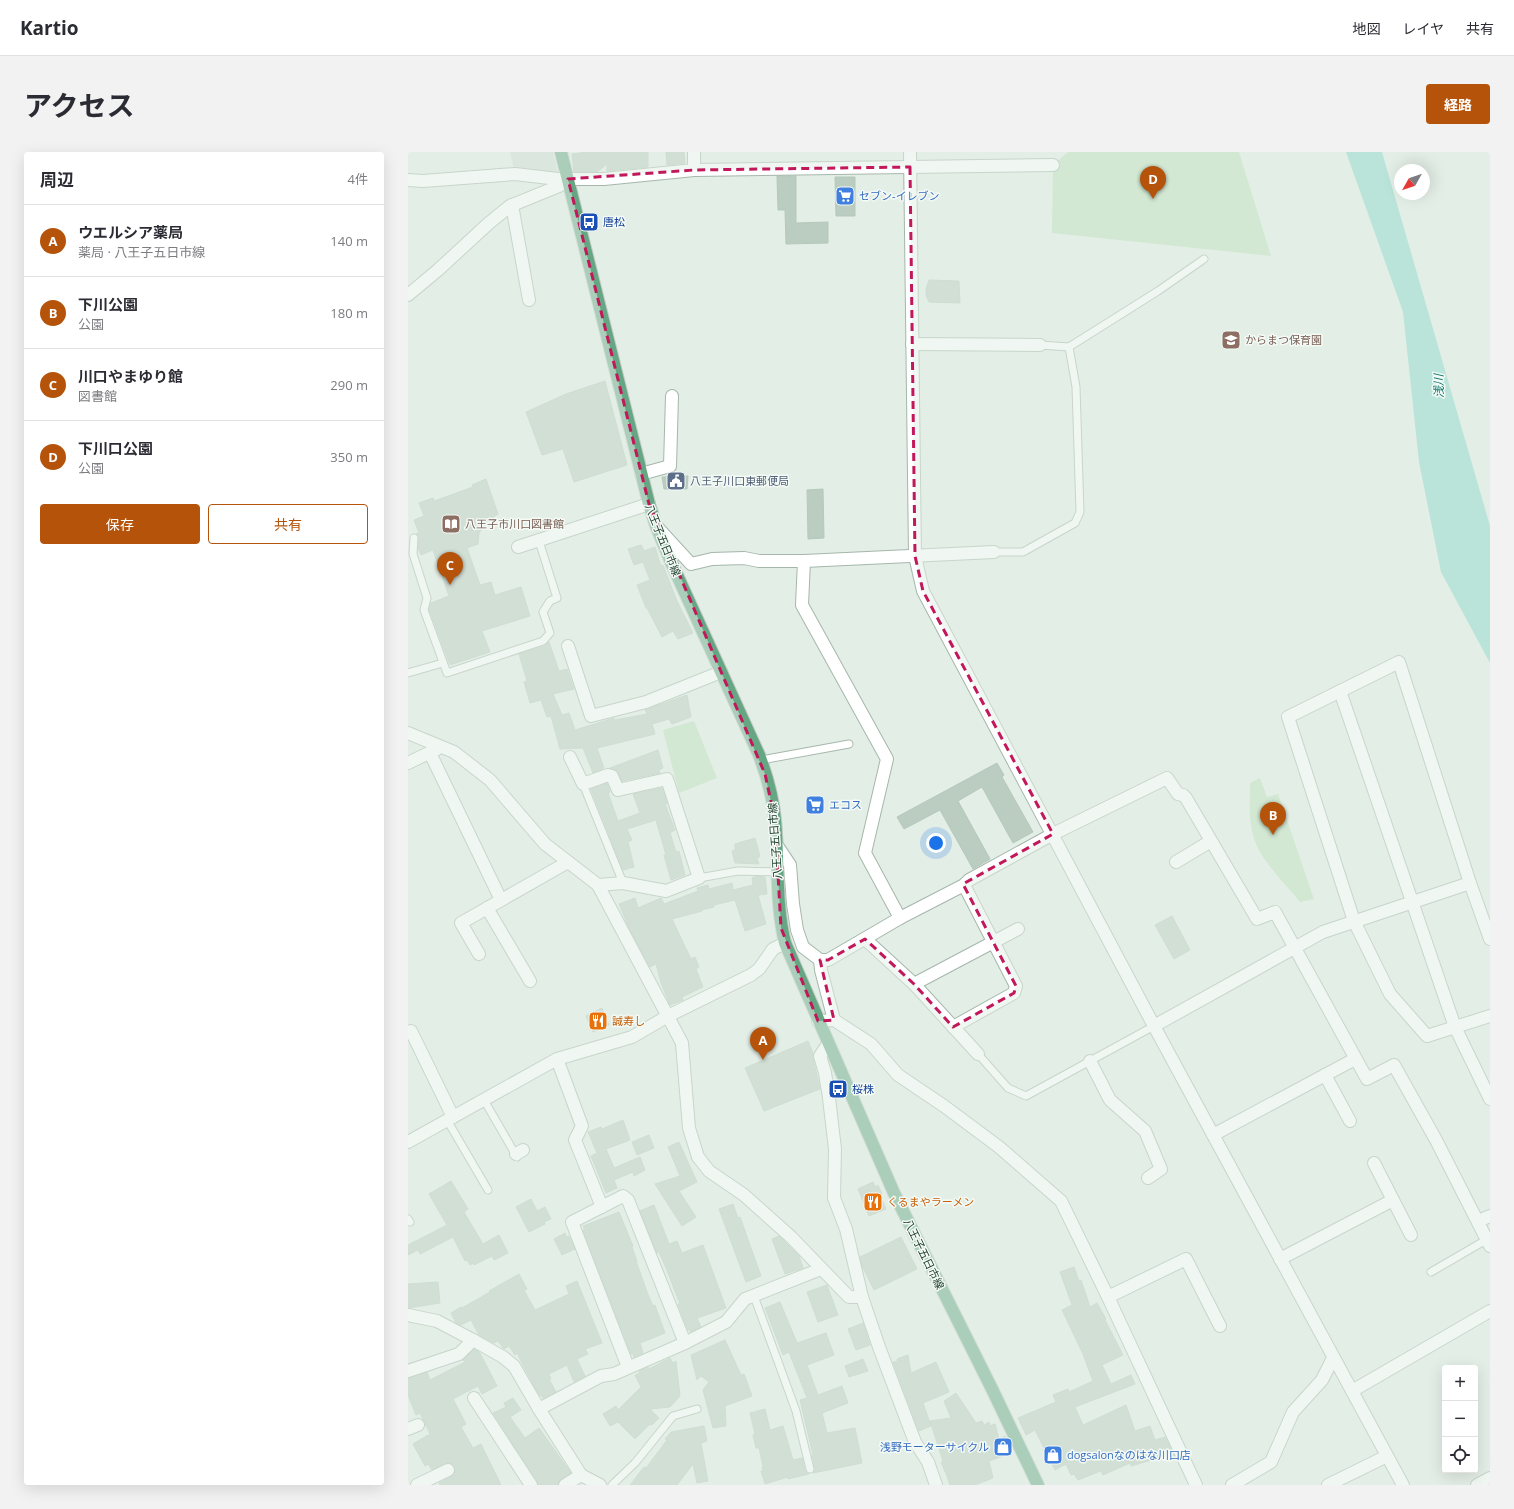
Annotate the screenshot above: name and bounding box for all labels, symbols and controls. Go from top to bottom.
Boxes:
text: Kartio [20,15,79,41]
text: 地図 [1352,19,1380,38]
text: レイヤ [1402,19,1444,38]
text: 共有 [1466,19,1494,38]
button: 経路 [1426,84,1490,124]
text: アクセス [24,86,135,124]
north arrow [1394,164,1430,200]
pin: D [1140,166,1166,199]
text: 周辺 [40,168,74,191]
text: 4件 [348,170,368,188]
supermarket icon: セブン-イレブン [834,185,856,207]
place label: セブン-イレブン [859,188,940,203]
bus stop icon: 唐松 [578,211,600,233]
place label: 唐松 [603,214,625,229]
text: ウエルシア薬局 [78,222,183,242]
text: A [49,232,57,250]
text: 140 m [330,232,368,250]
text: 薬局 · 八王子五日市線 [78,243,205,261]
text: 下川公園 [78,294,138,314]
text: B [49,304,57,322]
text: 180 m [330,304,368,322]
text: 公園 [78,315,104,333]
school or university icon: からまつ保育園 [1220,329,1242,351]
place label: からまつ保育園 [1245,332,1322,347]
text: 川口やまゆり館 [78,366,183,386]
water label: 浅川 [1430,372,1447,398]
text: C [49,376,57,394]
text: 290 m [330,376,368,394]
text: 図書館 [78,387,117,405]
text: 下川口公園 [78,438,153,458]
text: D [48,448,58,466]
text: 350 m [330,448,368,466]
text: 公園 [78,459,104,477]
public building icon: 八王子川口東郵便局 [665,470,687,492]
place label: 八王子川口東郵便局 [690,473,789,488]
street label: 八王子五日市線 [642,501,685,578]
button: 保存 [40,504,200,544]
button: 共有 [208,504,368,544]
library icon: 八王子市川口図書館 [440,513,462,535]
place label: 八王子市川口図書館 [465,516,564,531]
pin: C [437,552,463,585]
supermarket icon: エコス [804,794,826,816]
place label: エコス [829,797,862,812]
street label: 八王子五日市線 [764,802,785,880]
pin: B [1260,802,1286,835]
your location [926,833,946,853]
restaurant icon: 誠寿し [587,1010,609,1032]
place label: 誠寿し [612,1013,645,1028]
pin: A [750,1027,776,1060]
bus stop icon: 桜株 [827,1078,849,1100]
place label: 桜株 [852,1081,874,1096]
restaurant icon: くるまやラーメン [862,1191,884,1213]
place label: くるまやラーメン [887,1194,974,1209]
street label: 八王子五日市線 [901,1216,948,1292]
map controls [1442,1365,1478,1473]
button: + [1442,1365,1478,1401]
button: − [1442,1401,1478,1437]
shop icon: 浅野モーターサイクル [992,1436,1014,1458]
button: locate [1442,1437,1478,1473]
place label: 浅野モーターサイクル [880,1439,989,1454]
shop icon: dogsalonなのはな川口店 [1042,1444,1064,1466]
place label: dogsalonなのはな川口店 [1067,1447,1191,1462]

